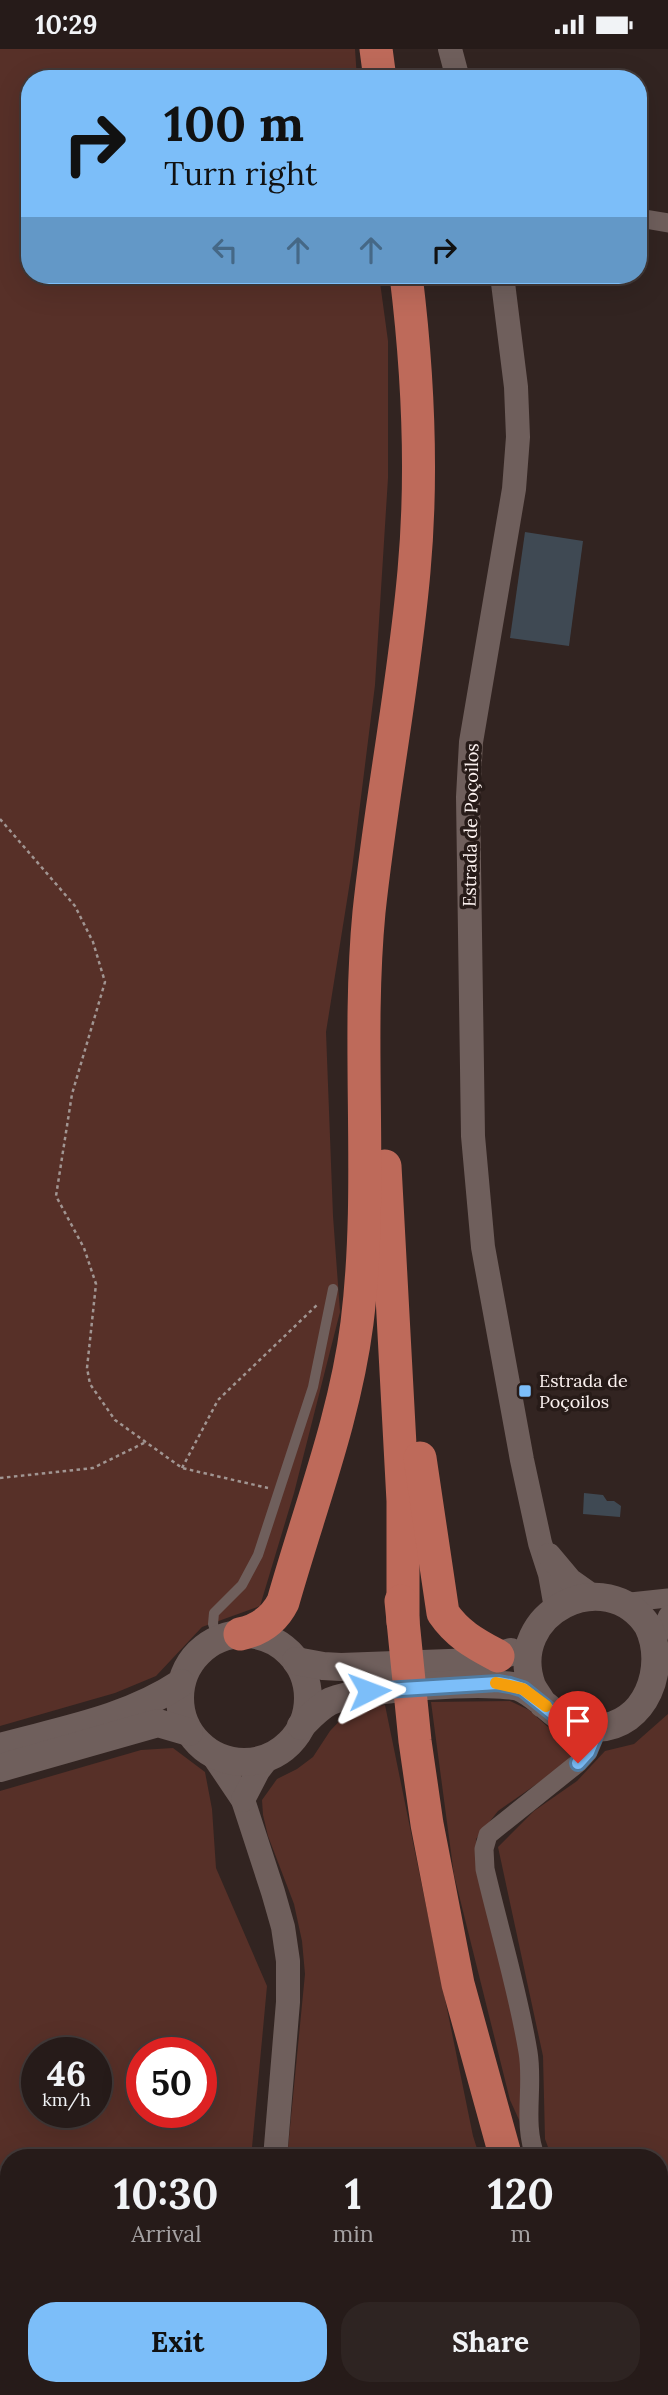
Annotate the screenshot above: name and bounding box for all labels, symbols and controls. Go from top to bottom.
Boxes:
text: 10:29 [35,8,97,41]
text: 100 m [164,92,304,154]
icon: right [49,98,140,189]
text: Turn right [164,153,317,194]
icon: left [206,231,244,269]
icon: ahead [279,231,317,269]
icon: ahead [352,231,390,269]
icon: right [425,231,463,269]
street label: Estrada de Poçoilos [458,743,483,907]
place label: Estrada de Poçoilos [539,1369,628,1413]
marker: Estrada de Poçoilos [517,1383,533,1399]
position arrow [332,1654,406,1728]
pin [548,1691,608,1763]
icon: arrive [559,1702,597,1740]
speed limit sign: 50 [126,2037,217,2128]
text: 46 [47,2051,86,2096]
text: km/h [42,2088,91,2111]
text: 10:30 [114,2167,219,2221]
text: 1 [345,2167,362,2221]
text: 120 [488,2167,554,2221]
text: Arrival [131,2219,201,2248]
text: min [333,2219,374,2248]
text: m [511,2219,531,2248]
button: Exit [28,2302,327,2382]
button: Share [341,2302,640,2382]

